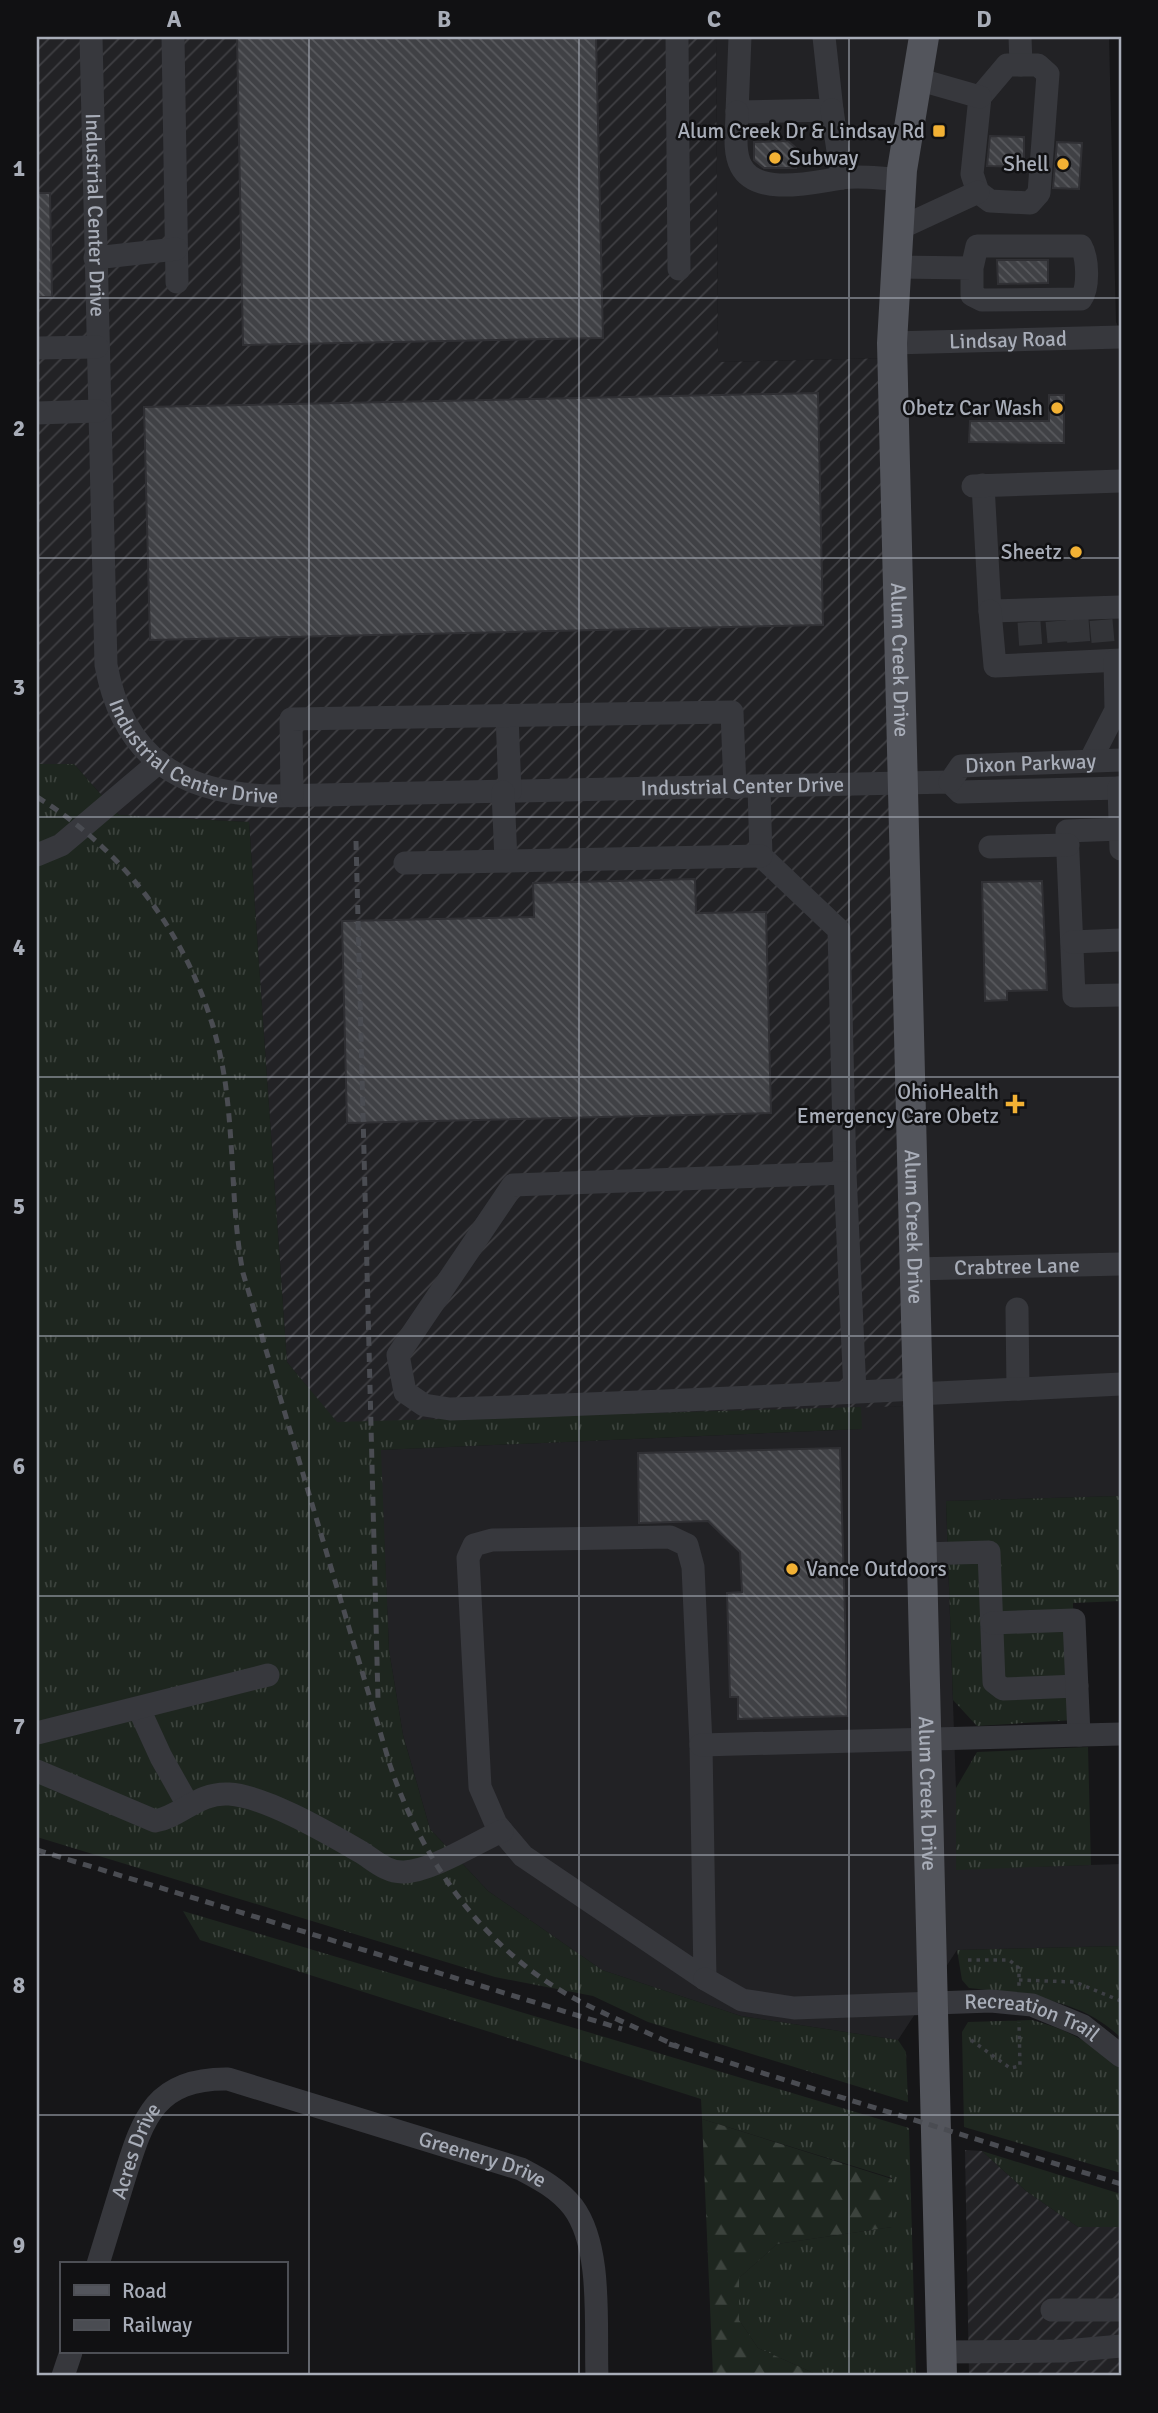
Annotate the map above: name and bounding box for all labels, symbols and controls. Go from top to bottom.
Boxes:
text: A [167,5,182,34]
text: B [437,5,451,34]
text: C [707,5,721,34]
text: D [976,5,992,34]
street label: Industrial Center Drive [80,113,111,317]
place label: Alum Creek Dr & Lindsay Rd [677,118,925,144]
marker: Alum Creek Dr & Lindsay Rd [931,123,947,139]
place label: Subway [789,145,859,171]
marker: Subway [767,150,783,166]
place label: Shell [1003,151,1049,177]
text: 1 [13,154,25,183]
marker: Shell [1055,156,1071,172]
street label: Lindsay Road [949,325,1067,355]
place label: Obetz Car Wash [902,395,1043,421]
marker: Obetz Car Wash [1049,400,1065,416]
text: 2 [13,414,25,443]
place label: Sheetz [1001,539,1062,565]
marker: Sheetz [1068,544,1084,560]
street label: Alum Creek Drive [885,582,915,737]
text: 3 [13,673,25,702]
street label: Industrial Center Drive [103,695,279,809]
street label: Dixon Parkway [965,748,1097,779]
street label: Industrial Center Drive [640,771,844,801]
text: 4 [13,933,25,962]
place label: OhioHealth Emergency Care Obetz [797,1079,999,1129]
marker: OhioHealth Emergency Care Obetz [1005,1094,1025,1114]
street label: Alum Creek Drive [899,1149,929,1304]
text: 5 [13,1192,25,1221]
street label: Crabtree Lane [954,1252,1080,1281]
text: 6 [13,1452,25,1481]
place label: Vance Outdoors [806,1556,947,1582]
marker: Vance Outdoors [784,1561,800,1577]
text: 7 [13,1712,25,1741]
street label: Alum Creek Drive [913,1716,943,1871]
text: 8 [13,1971,25,2000]
street label: Recreation Trail [964,1988,1105,2047]
street label: Acres Drive [106,2097,166,2202]
street label: Greenery Drive [415,2125,551,2193]
text: 9 [13,2231,25,2260]
legend [60,2262,287,2354]
text: Road [122,2278,167,2304]
text: Railway [122,2312,192,2338]

